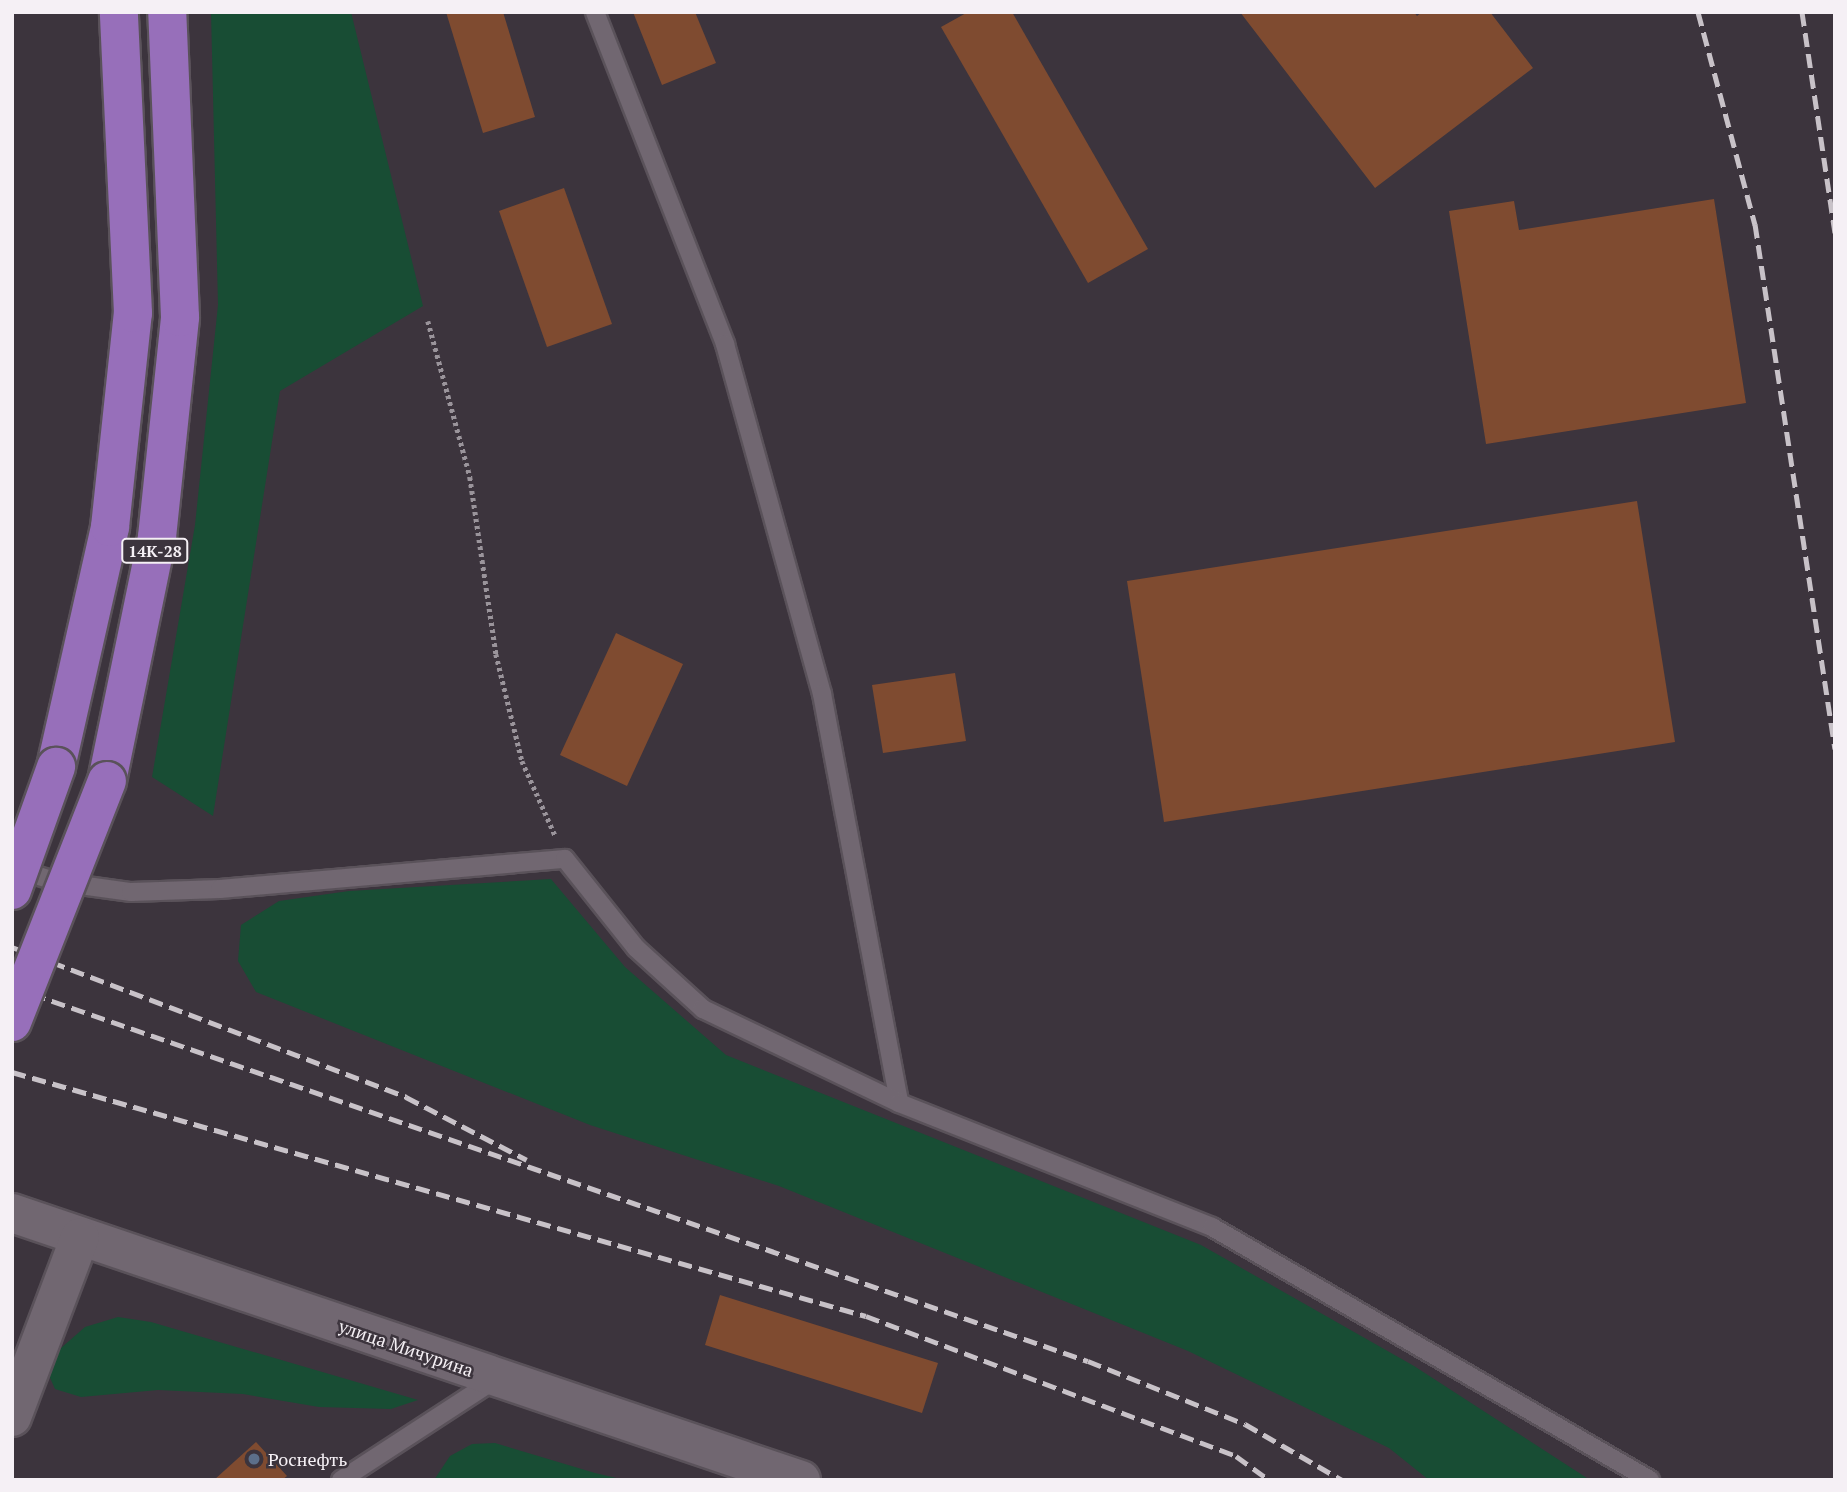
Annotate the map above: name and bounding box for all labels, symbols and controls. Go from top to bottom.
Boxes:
road number: 14К-28 [120,538,190,564]
street label: улица Мичурина [336,1315,476,1381]
place label: Роснефть [268,1448,347,1470]
marker: Роснефть [246,1451,262,1467]

